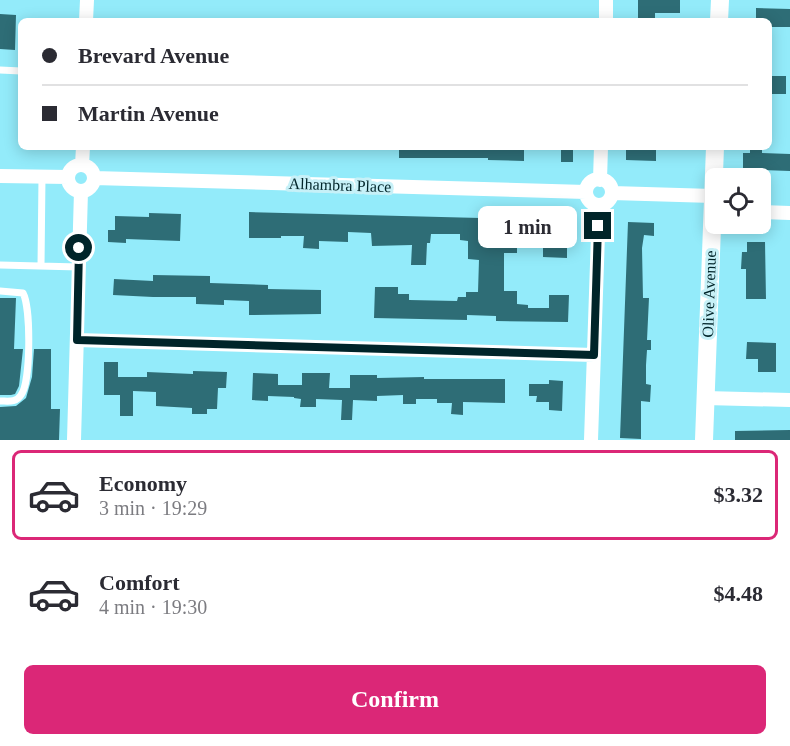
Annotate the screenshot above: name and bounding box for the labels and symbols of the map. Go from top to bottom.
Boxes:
street label: Alhambra Place [288,175,392,195]
callout: 1 min [478,205,577,247]
route end [584,212,611,239]
route start [65,234,92,261]
street label: Olive Avenue [699,250,719,338]

